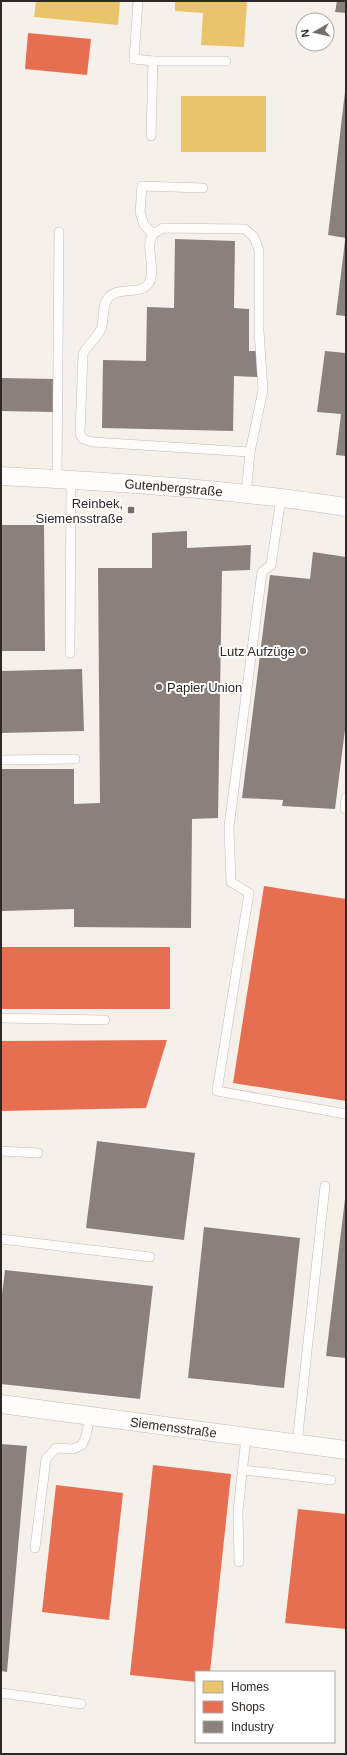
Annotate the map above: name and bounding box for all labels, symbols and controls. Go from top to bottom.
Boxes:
north arrow [295,12,335,52]
text: N [299,29,312,38]
street label: Gutenbergstraße [124,476,223,499]
place label: Reinbek, Siemensstraße [36,496,123,526]
marker: Reinbek, Siemensstraße [126,505,136,515]
place label: Lutz Aufzüge [220,644,295,659]
marker: Lutz Aufzüge [298,646,308,656]
place label: Papier Union [167,680,242,695]
marker: Papier Union [154,682,164,692]
street label: Siemensstraße [129,1414,218,1440]
legend [195,1671,335,1743]
text: Homes [231,1680,269,1694]
text: Shops [231,1700,265,1714]
text: Industry [231,1720,274,1734]

